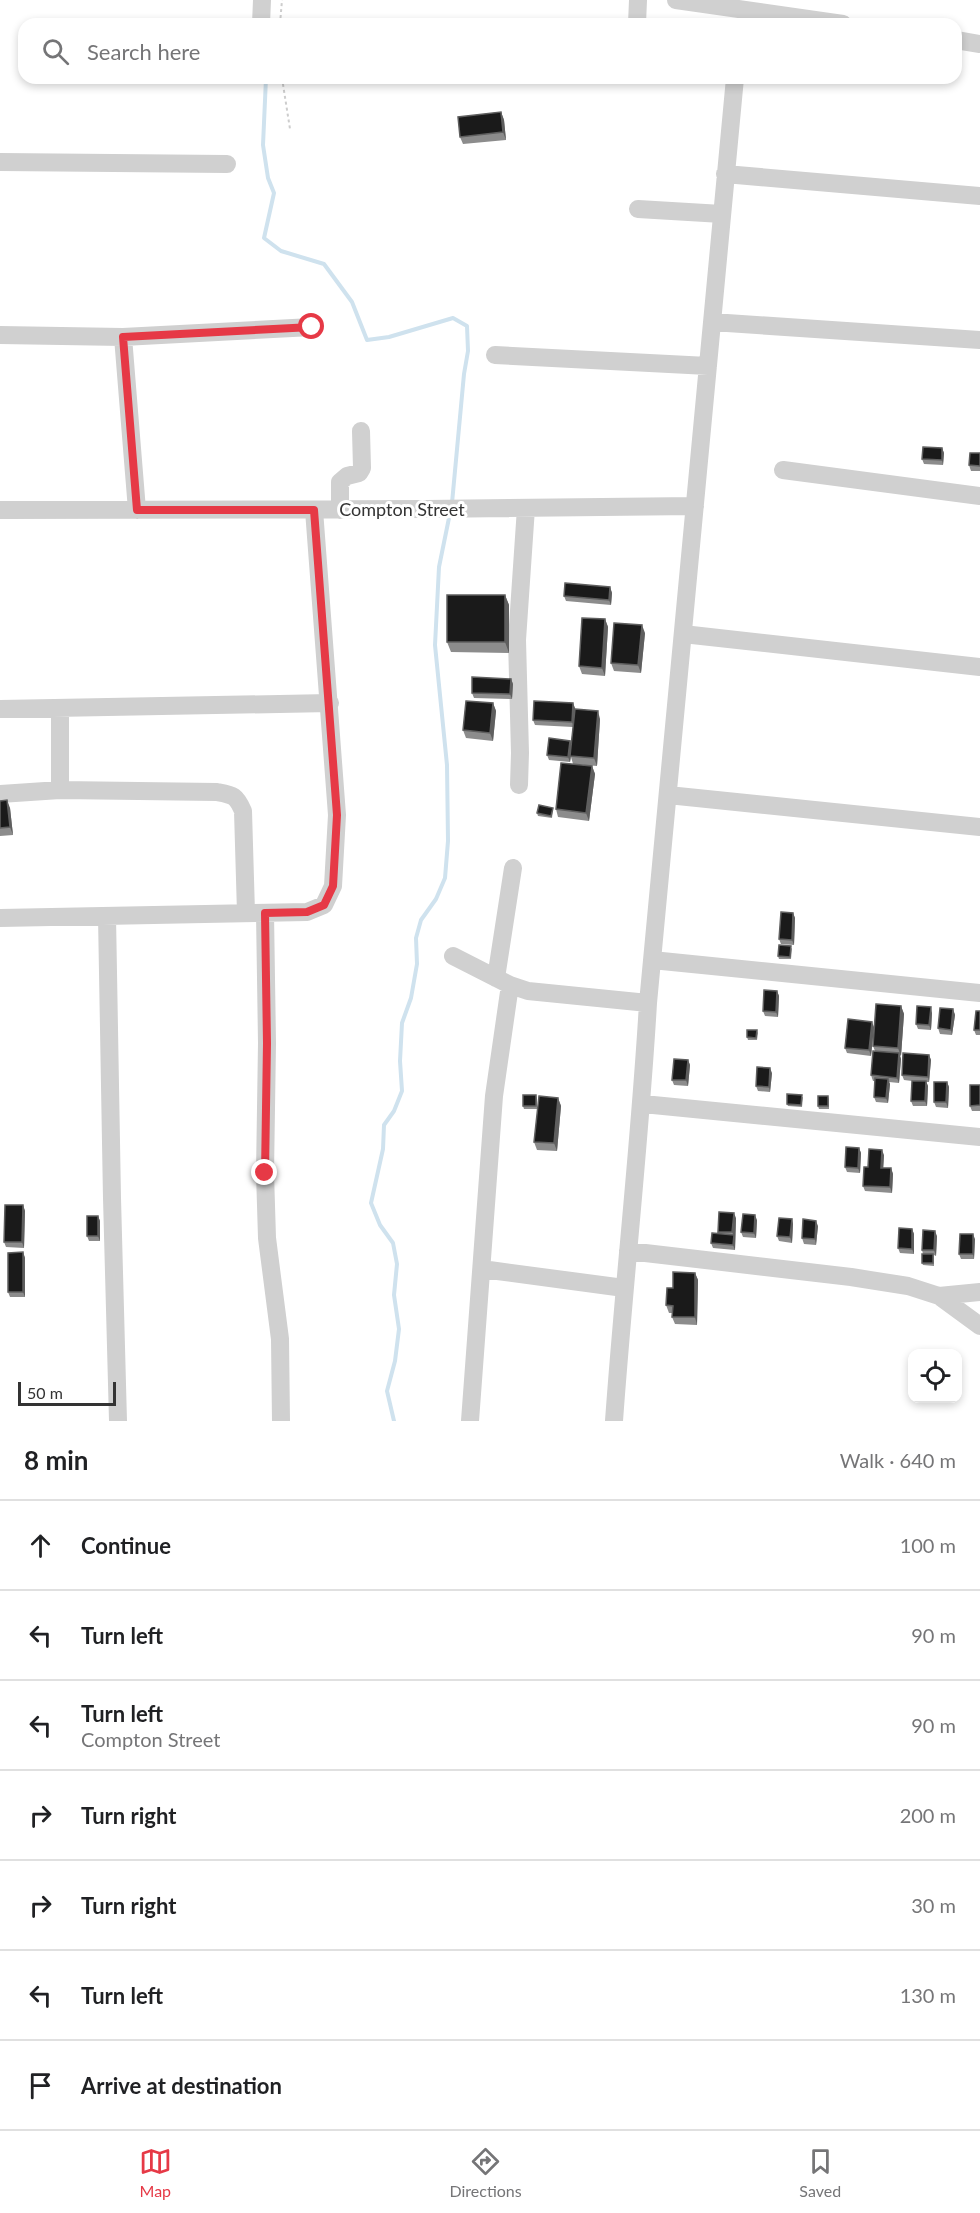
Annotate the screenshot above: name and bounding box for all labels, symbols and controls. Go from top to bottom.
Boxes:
search box [18,18,962,84]
icon: search [39,35,72,68]
text: Search here [87,38,200,65]
route start [298,313,324,339]
street label: Compton Street [339,498,465,520]
route end [251,1159,277,1185]
map controls [908,1349,962,1403]
button: locate [908,1349,962,1403]
scale bar [18,1379,116,1406]
text: 50 m [27,1383,63,1402]
text: 8 min [24,1444,88,1476]
text: Walk · 640 m [840,1448,956,1472]
icon: ahead [24,1529,57,1562]
text: Continue [81,1532,171,1559]
text: 100 m [900,1533,956,1557]
icon: left [24,1619,57,1652]
text: Turn left [81,1622,163,1649]
text: 90 m [911,1623,956,1647]
text: Turn left [81,1700,163,1727]
icon: left [24,1709,57,1742]
text: 90 m [911,1713,956,1737]
text: Compton Street [81,1727,220,1751]
icon: right [24,1799,57,1832]
text: Turn right [81,1802,176,1829]
text: 200 m [900,1803,956,1827]
icon: right [24,1889,57,1922]
text: Turn right [81,1892,176,1919]
text: 30 m [911,1893,956,1917]
icon: left [24,1979,57,2012]
text: Turn left [81,1982,163,2009]
text: 130 m [900,1983,956,2007]
icon: arrive [24,2069,57,2102]
text: Arrive at destination [81,2072,282,2099]
tab: Map [139,2145,172,2200]
tab: Directions [449,2145,522,2200]
tab: Saved [799,2145,841,2200]

